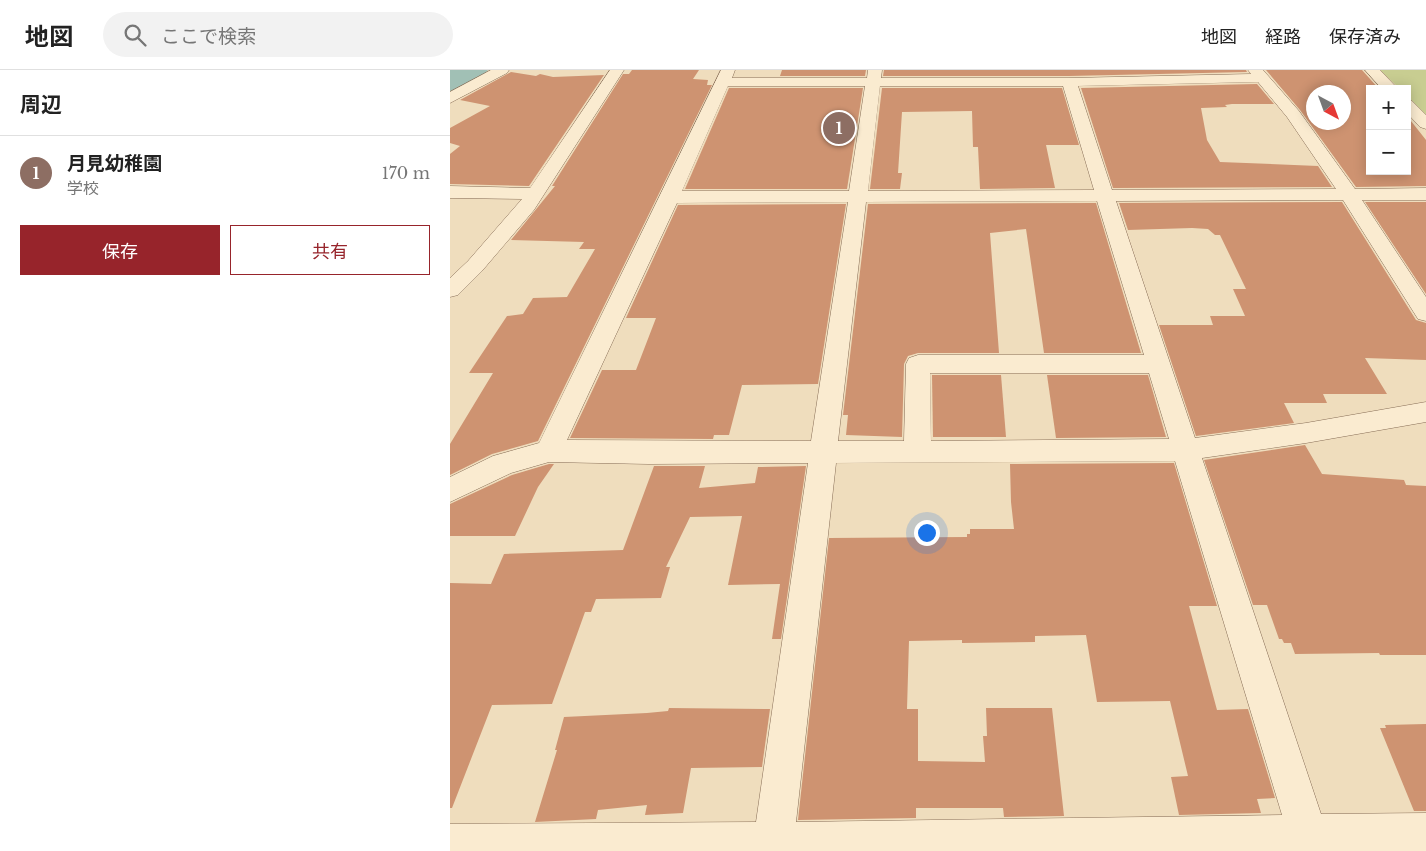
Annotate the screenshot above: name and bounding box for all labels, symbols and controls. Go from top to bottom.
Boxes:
search box [103,12,453,57]
icon: search [121,21,149,49]
text: 地図 [25,22,73,51]
text: ここで検索 [161,25,256,48]
text: 地図 [1201,26,1237,48]
text: 経路 [1265,26,1301,48]
text: 保存済み [1329,26,1401,48]
north arrow [1306,85,1351,130]
map controls [1366,85,1411,175]
button: + [1366,85,1411,130]
text: 周辺 [20,92,62,118]
pin: 1 [823,109,855,147]
button: − [1366,130,1411,175]
text: 月見幼稚園 [67,152,162,175]
text: 1 [33,163,39,183]
text: 170 m [382,163,430,183]
text: 学校 [67,178,99,198]
button: 保存 [20,225,220,275]
button: 共有 [230,225,430,275]
your location [914,520,940,546]

